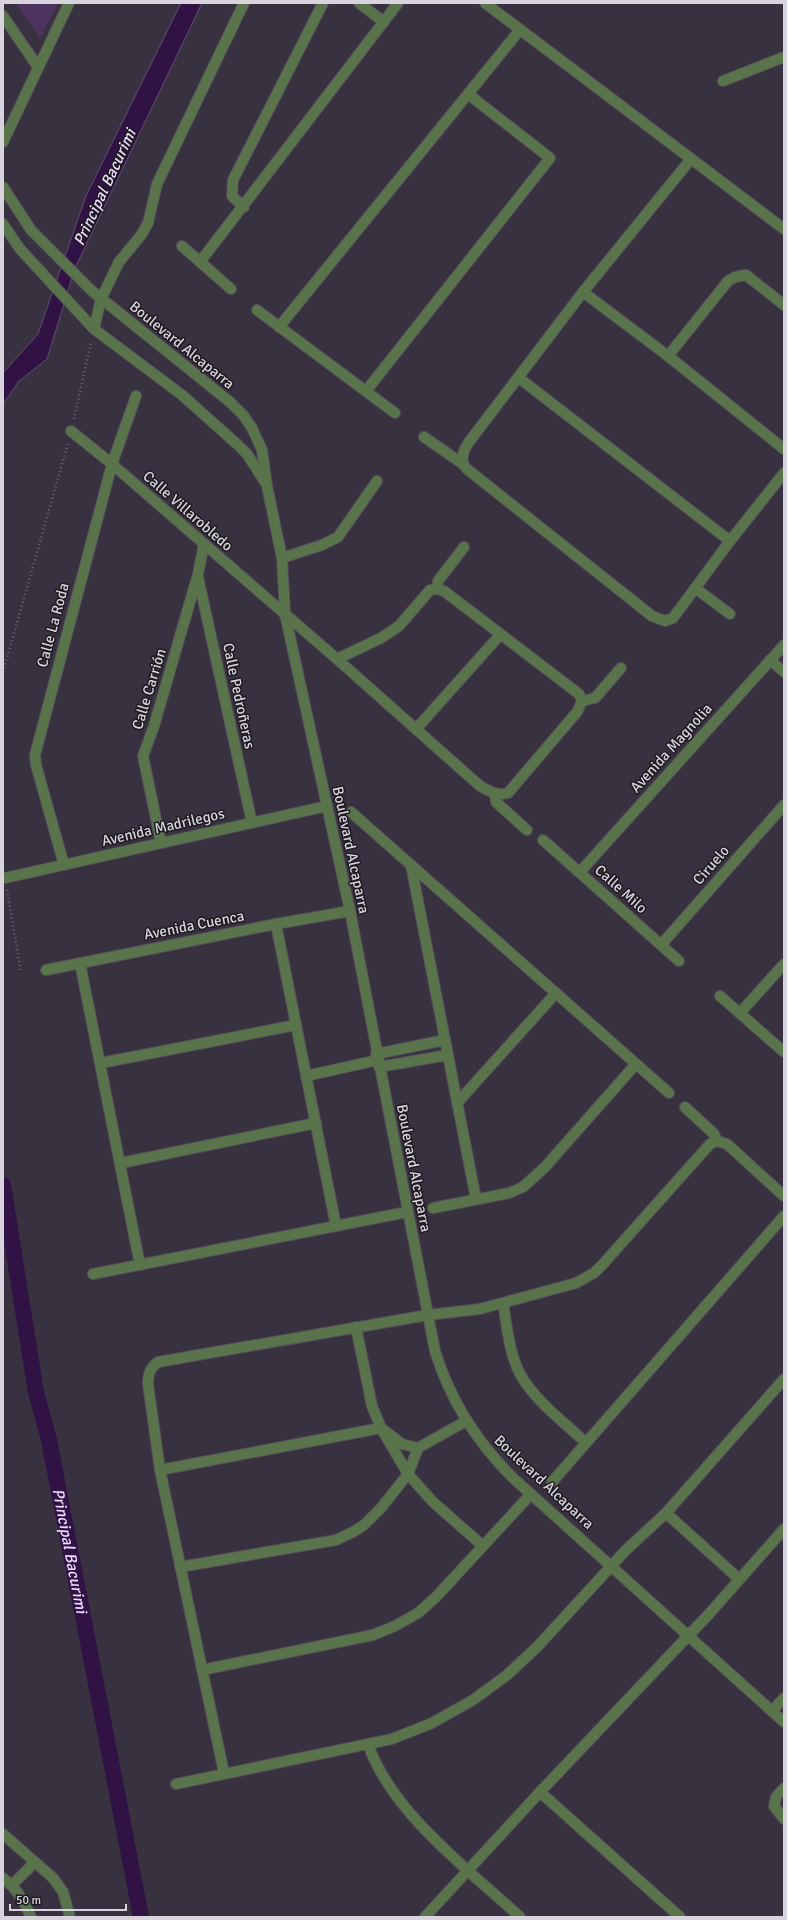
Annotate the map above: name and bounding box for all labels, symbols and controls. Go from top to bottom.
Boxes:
water label: Principal Bacurimi [69,124,141,249]
street label: Boulevard Alcaparra [126,297,238,393]
street label: Calle Villarobledo [139,467,237,555]
street label: Calle La Roda [33,581,73,669]
street label: Calle Pedroñeras [219,641,259,751]
street label: Calle Carrión [128,646,170,732]
street label: Avenida Magnolia [626,700,716,796]
street label: Boulevard Alcaparra [329,785,373,915]
street label: Avenida Madrilegos [100,804,227,850]
street label: Ciruelo [689,841,733,888]
street label: Calle Milo [591,861,651,917]
street label: Avenida Cuenca [142,906,246,944]
street label: Boulevard Alcaparra [393,1103,435,1233]
street label: Boulevard Alcaparra [490,1431,598,1533]
water label: Principal Bacurimi [48,1487,91,1617]
scale bar [10,1886,126,1912]
text: 50 m [16,1893,41,1908]

